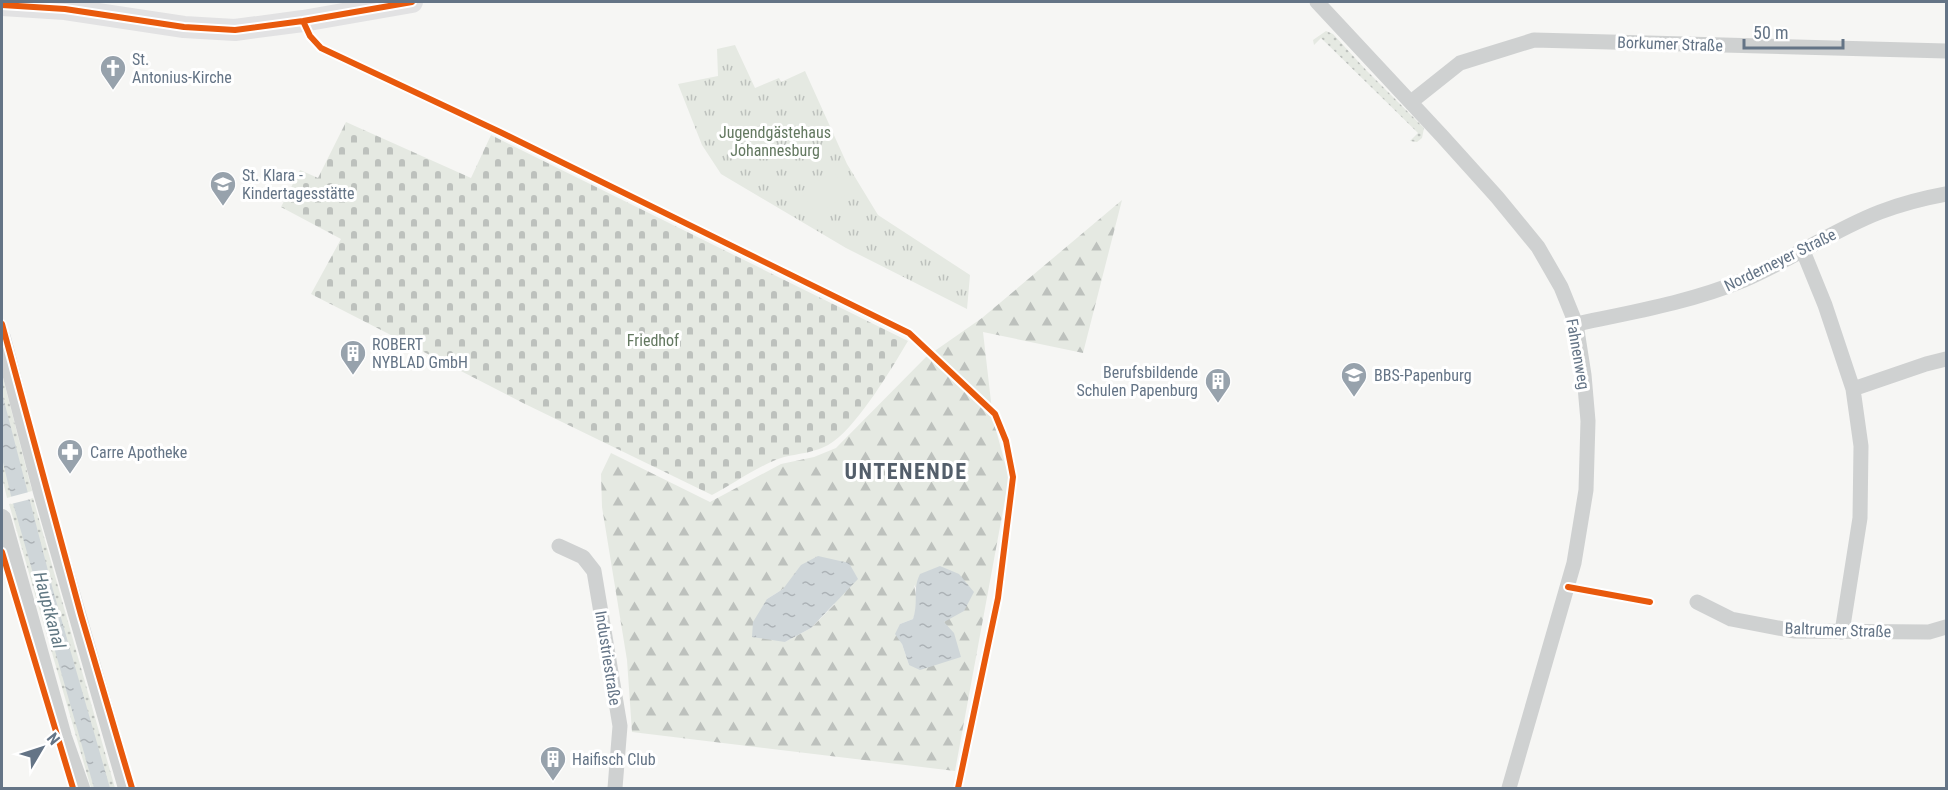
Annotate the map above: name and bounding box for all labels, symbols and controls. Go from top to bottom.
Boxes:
scale bar [1744,12,1843,50]
text: 50 m [1753,22,1788,43]
street label: Borkumer Straße [1617,33,1723,55]
place label: St. Antonius-Kirche [132,50,232,87]
church icon: St. Antonius-Kirche [98,53,128,91]
park label: Jugendgästehaus Johannesburg [719,123,831,160]
place label: St. Klara - Kindertagesstätte [242,166,355,203]
school or university icon: St. Klara - Kindertagesstätte [208,169,238,207]
street label: Norderneyer Straße [1721,225,1839,295]
street label: Fahnenweg [1562,317,1594,391]
park label: Friedhof [627,331,679,350]
place label: ROBERT NYBLAD GmbH [372,335,468,372]
building icon: ROBERT NYBLAD GmbH [338,338,368,376]
school or university icon: BBS-Papenburg [1339,360,1369,398]
place label: Berufsbildende Schulen Papenburg [1076,363,1198,400]
building icon: Berufsbildende Schulen Papenburg [1203,366,1233,404]
place label: BBS-Papenburg [1374,366,1472,385]
pharmacy icon: Carre Apotheke [55,437,85,475]
place label: Carre Apotheke [90,443,187,462]
district label: UNTENENDE [845,459,967,484]
water label: Hauptkanal [30,569,71,652]
street label: Industriestraße [591,609,625,707]
street label: Baltrumer Straße [1784,619,1892,641]
north arrow [12,718,72,778]
text: N [43,729,64,749]
building icon: Haifisch Club [538,744,568,782]
place label: Haifisch Club [572,750,656,769]

